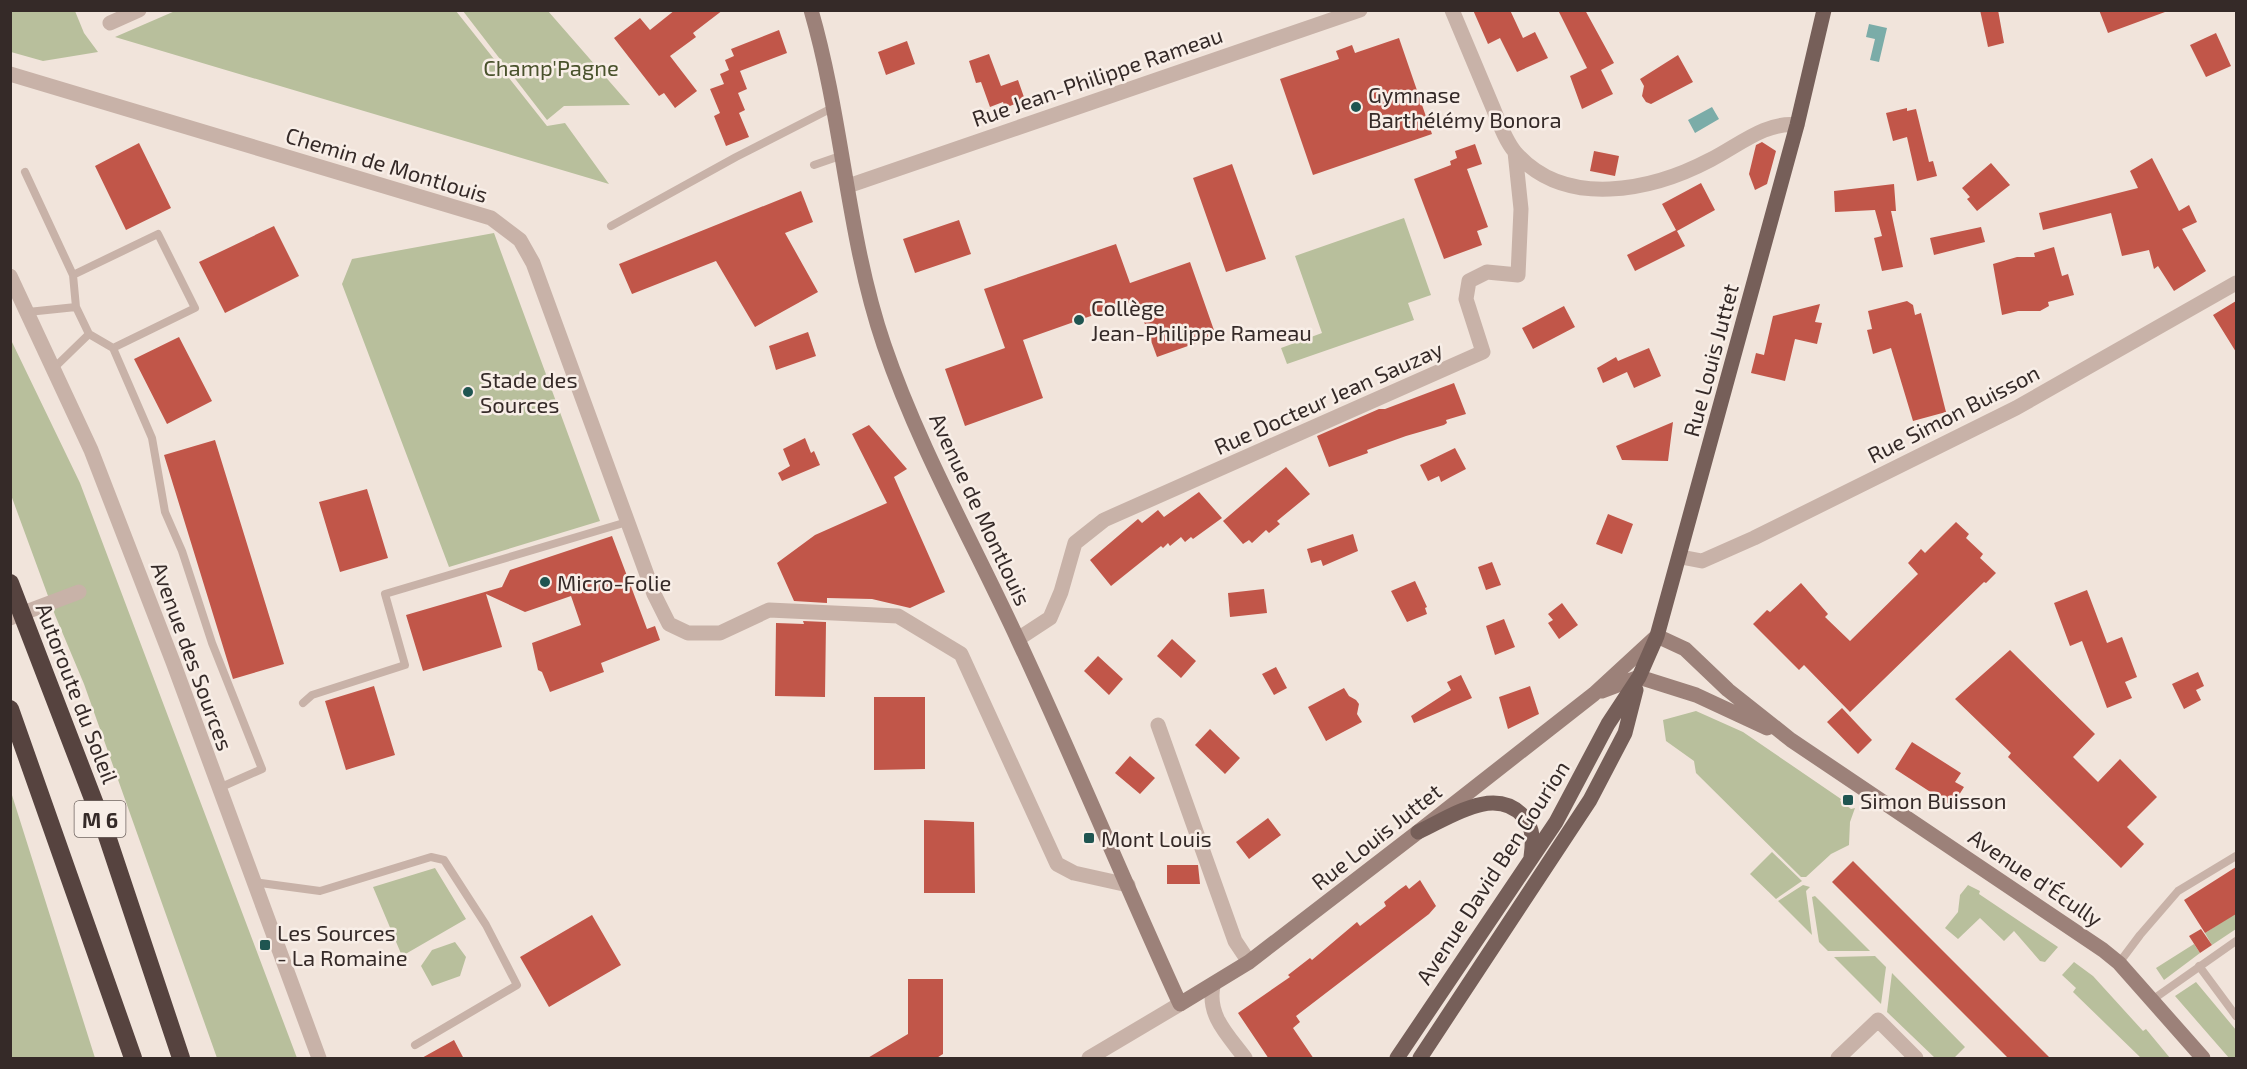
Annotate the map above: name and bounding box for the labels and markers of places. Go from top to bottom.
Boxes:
place label: Gymnase Barthélémy Bonora [1368,81,1562,132]
marker: Gymnase Barthélémy Bonora [1349,100,1363,114]
place label: Collège Jean-Philippe Rameau [1091,294,1312,345]
marker: Collège Jean-Philippe Rameau [1072,313,1086,327]
place label: Stade des Sources [480,366,578,417]
marker: Stade des Sources [461,385,475,399]
place label: Micro-Folie [557,569,671,595]
marker: Micro-Folie [538,575,552,589]
place label: Simon Buisson [1860,787,2007,813]
marker: Simon Buisson [1841,793,1855,807]
place label: Mont Louis [1101,825,1212,851]
marker: Mont Louis [1082,831,1096,845]
place label: Les Sources - La Romaine [277,919,407,970]
marker: Les Sources - La Romaine [258,938,272,952]

